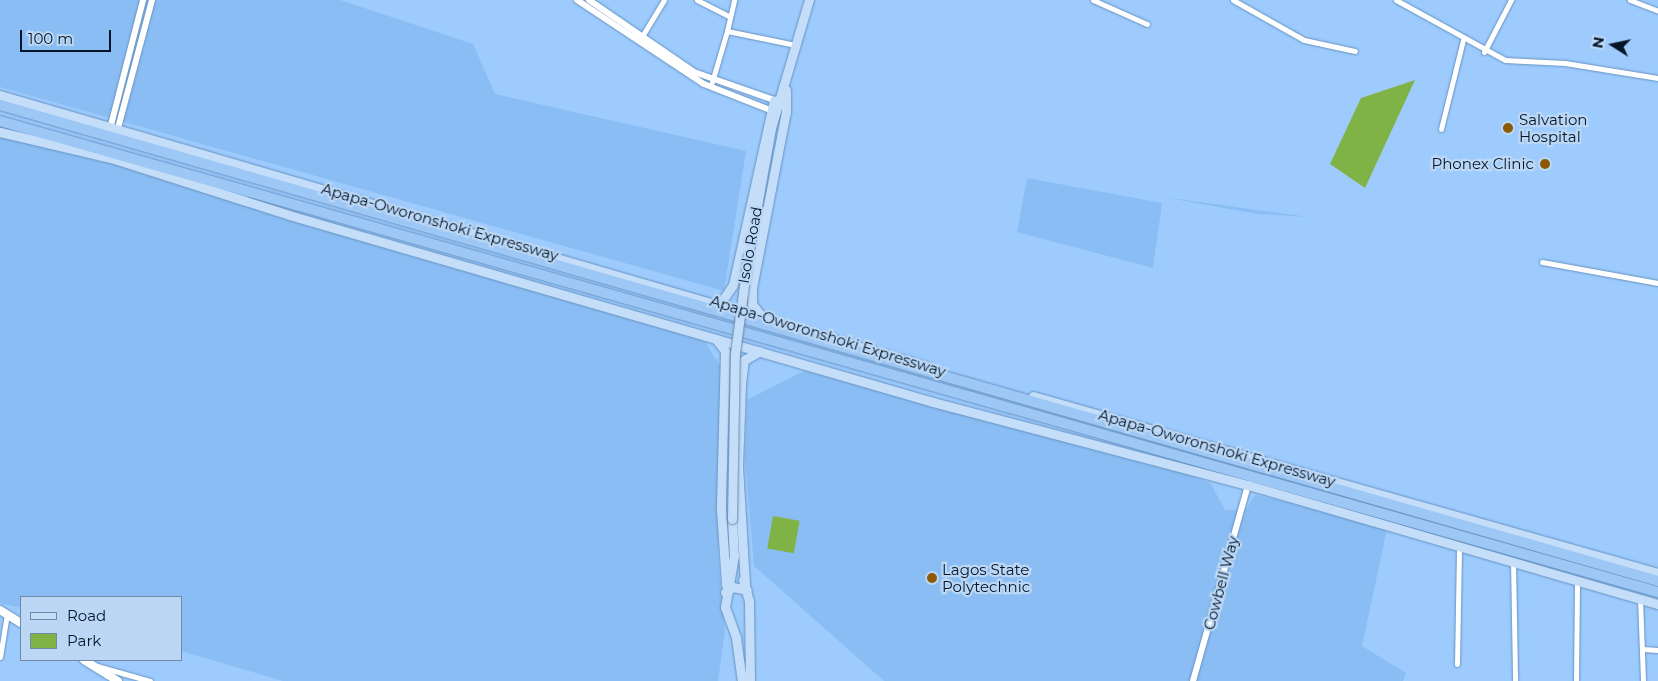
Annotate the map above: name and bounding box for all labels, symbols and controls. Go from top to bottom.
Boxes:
scale bar [22,20,114,52]
north arrow [1588,20,1638,70]
text: 100 m [28,29,73,48]
text: N [1588,35,1608,50]
place label: Salvation Hospital [1519,110,1587,145]
marker: Salvation Hospital [1501,121,1515,135]
place label: Phonex Clinic [1431,155,1534,173]
marker: Phonex Clinic [1538,157,1552,171]
street label: Apapa-Oworonshoki Expressway [319,179,561,265]
street label: Isolo Road [734,205,766,285]
street label: Apapa-Oworonshoki Expressway [708,291,948,381]
street label: Apapa-Oworonshoki Expressway [1096,405,1338,491]
street label: Cowbell Way [1200,534,1242,632]
place label: Lagos State Polytechnic [942,560,1030,595]
marker: Lagos State Polytechnic [926,572,938,584]
legend [20,596,182,661]
text: Road [67,606,106,625]
text: Park [67,631,101,650]

